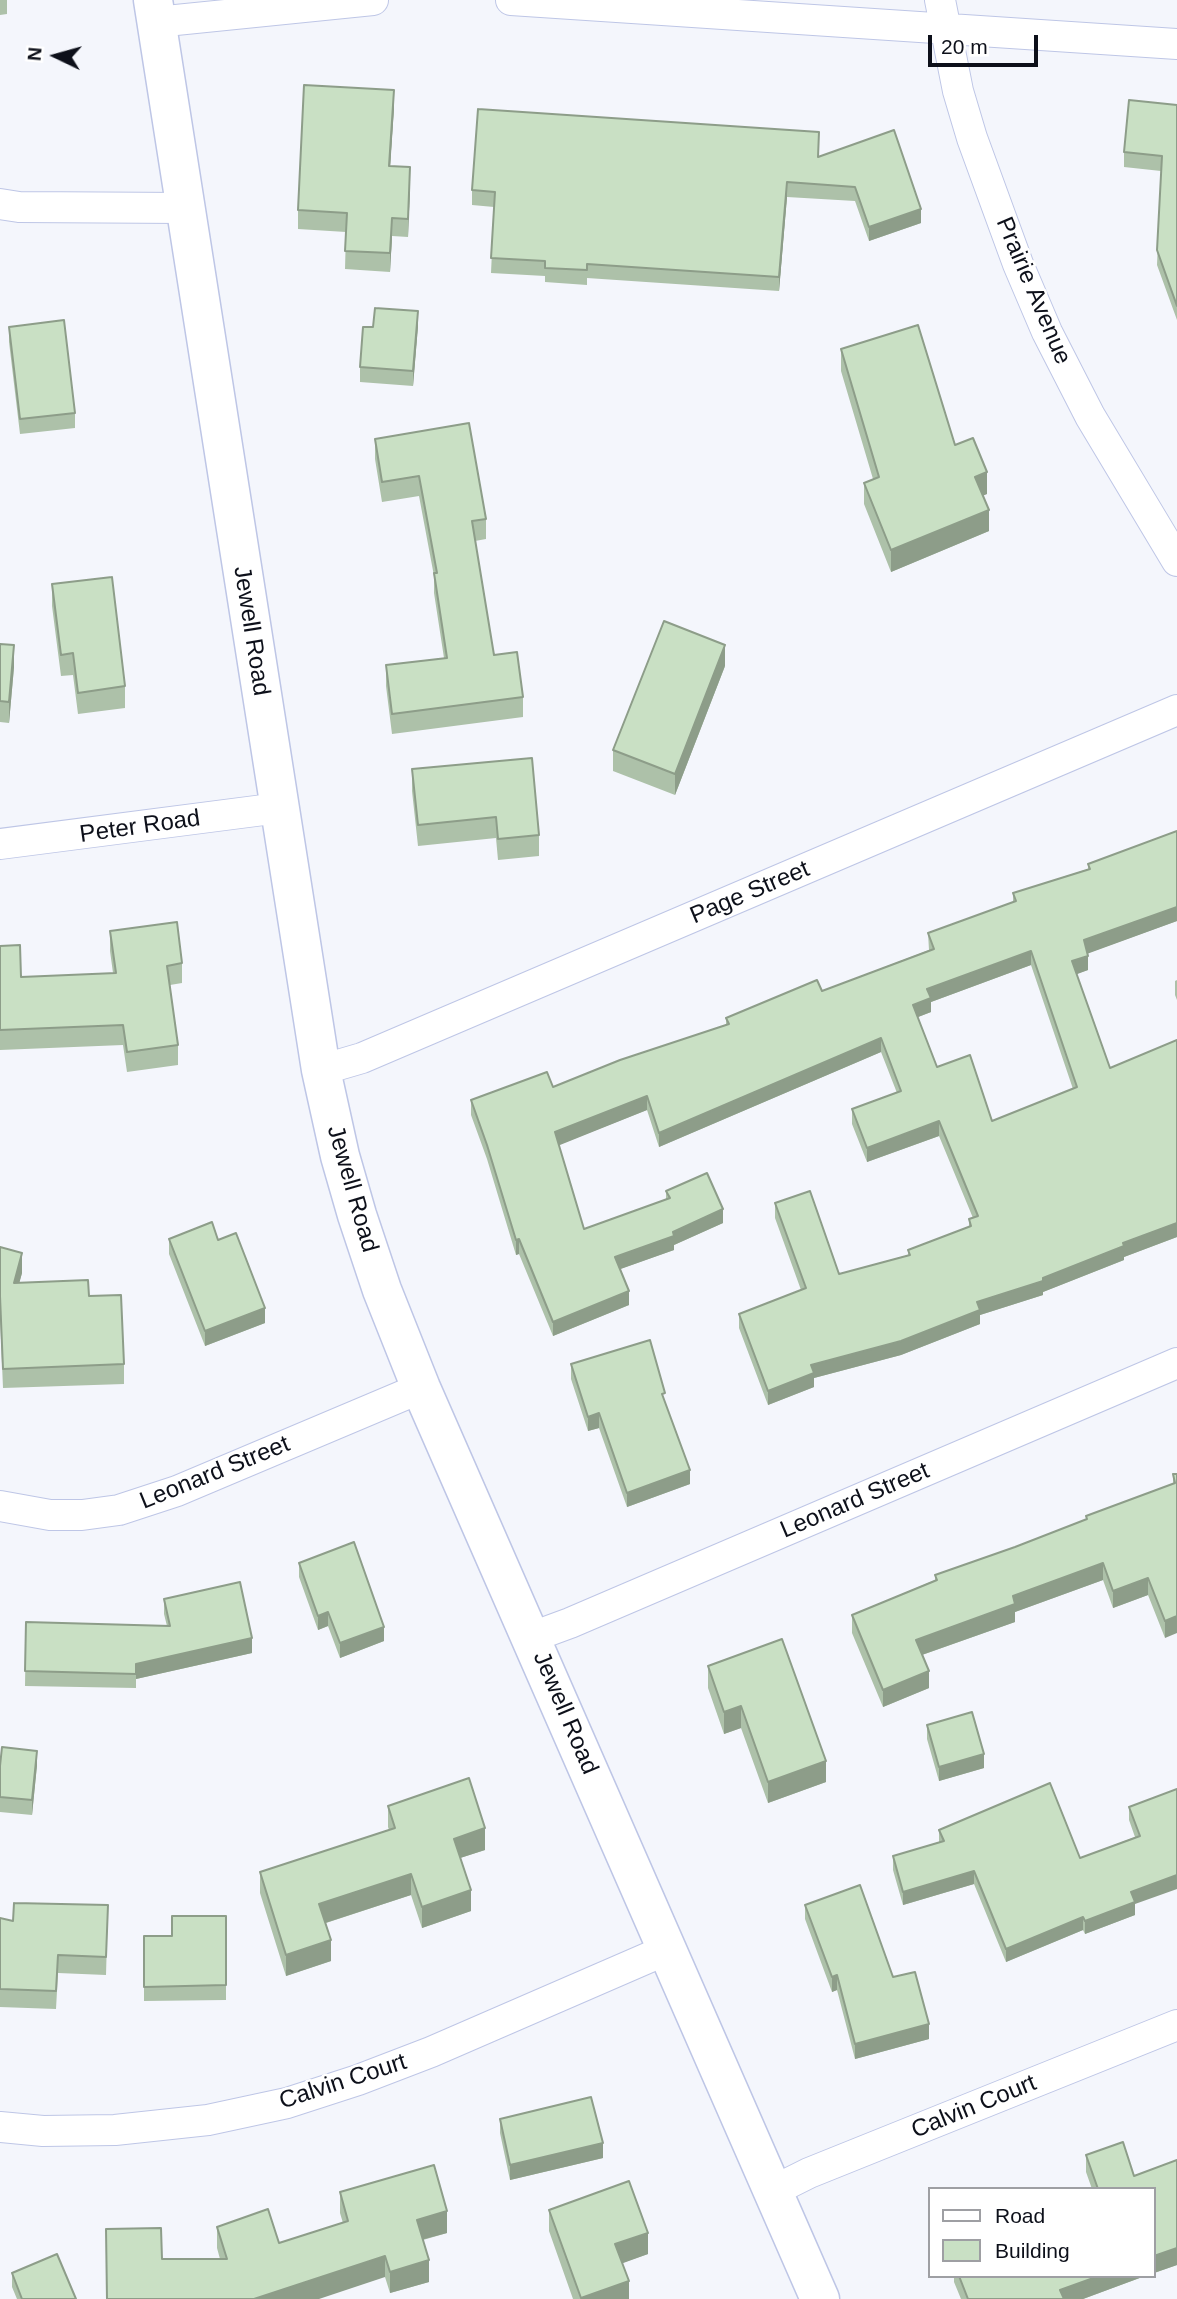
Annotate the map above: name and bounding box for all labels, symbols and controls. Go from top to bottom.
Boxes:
north arrow [21,21,91,91]
scale bar [932,21,1042,65]
text: 20 m [941,35,988,58]
text: N [24,46,46,62]
street label: Prairie Avenue [989,213,1077,369]
street label: Jewell Road [227,564,275,698]
street label: Peter Road [78,804,202,850]
street label: Page Street [686,855,814,931]
street label: Jewell Road [320,1122,384,1256]
street label: Leonard Street [136,1430,294,1516]
street label: Leonard Street [776,1457,934,1545]
street label: Jewell Road [526,1647,604,1779]
street label: Calvin Court [276,2048,410,2116]
street label: Calvin Court [907,2069,1041,2145]
legend [928,2187,1156,2278]
text: Road [995,2204,1045,2227]
text: Building [995,2239,1070,2262]

